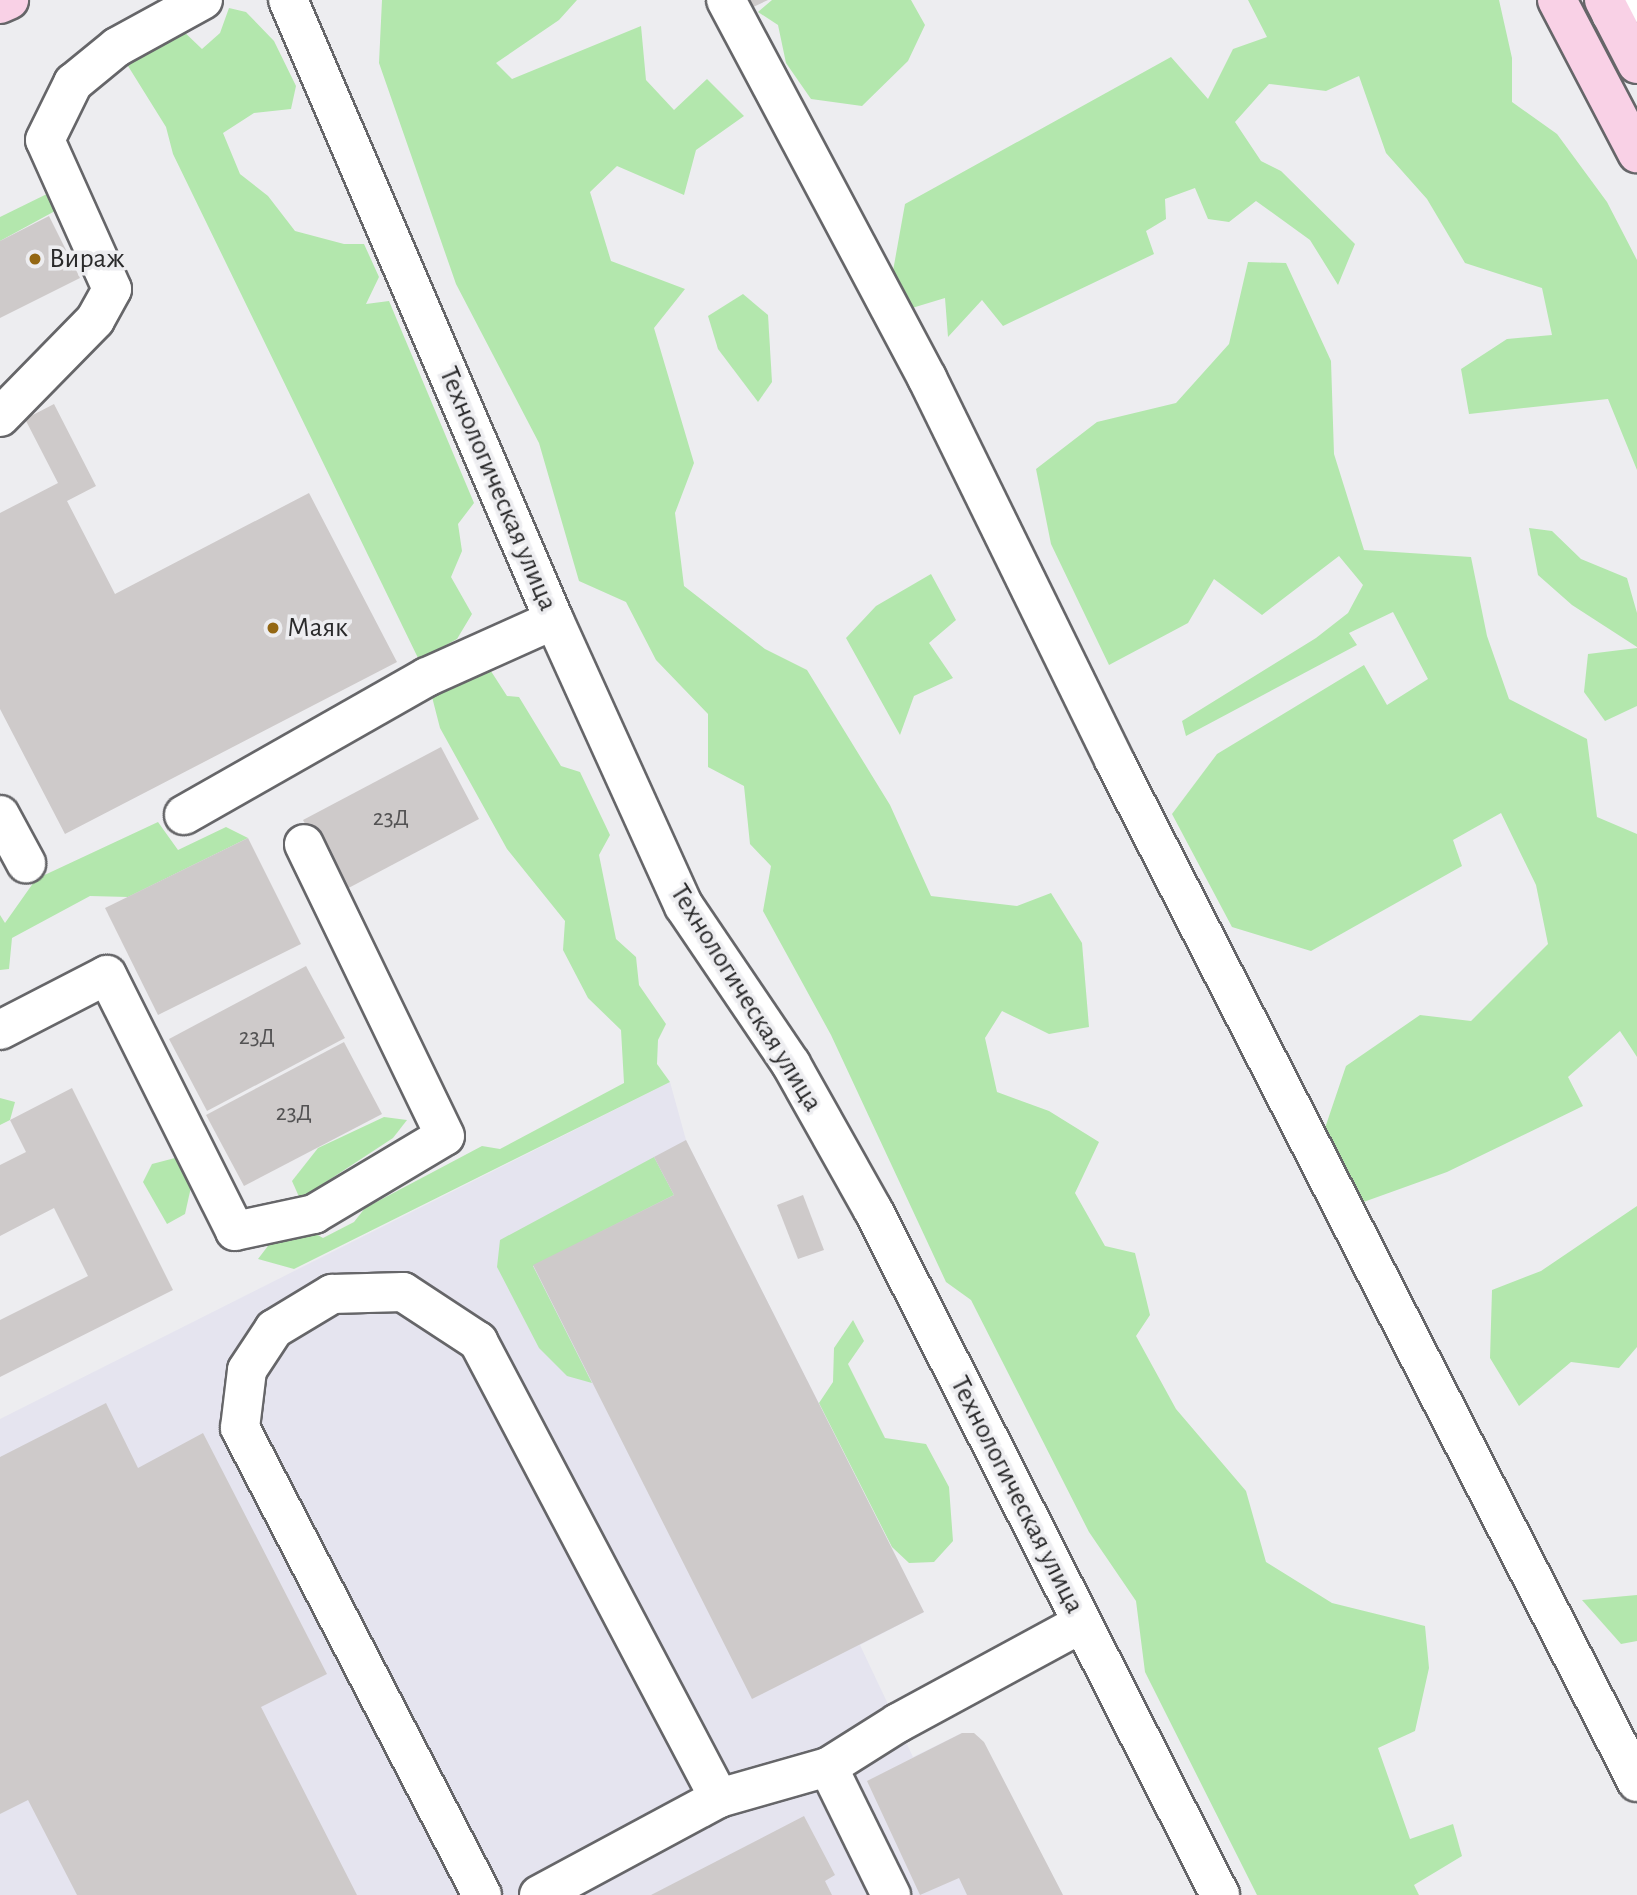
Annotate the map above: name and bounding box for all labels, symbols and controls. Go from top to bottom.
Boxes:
place label: Вираж [49,242,124,276]
marker: Вираж [27,251,43,267]
street label: Технологическая улица [431,362,565,616]
place label: Маяк [287,611,348,645]
marker: Маяк [265,620,281,636]
house number: 23Д [373,805,409,833]
street label: Технологическая улица [662,878,830,1118]
house number: 23Д [239,1024,275,1052]
house number: 23Д [276,1100,312,1128]
street label: Технологическая улица [943,1371,1091,1619]

